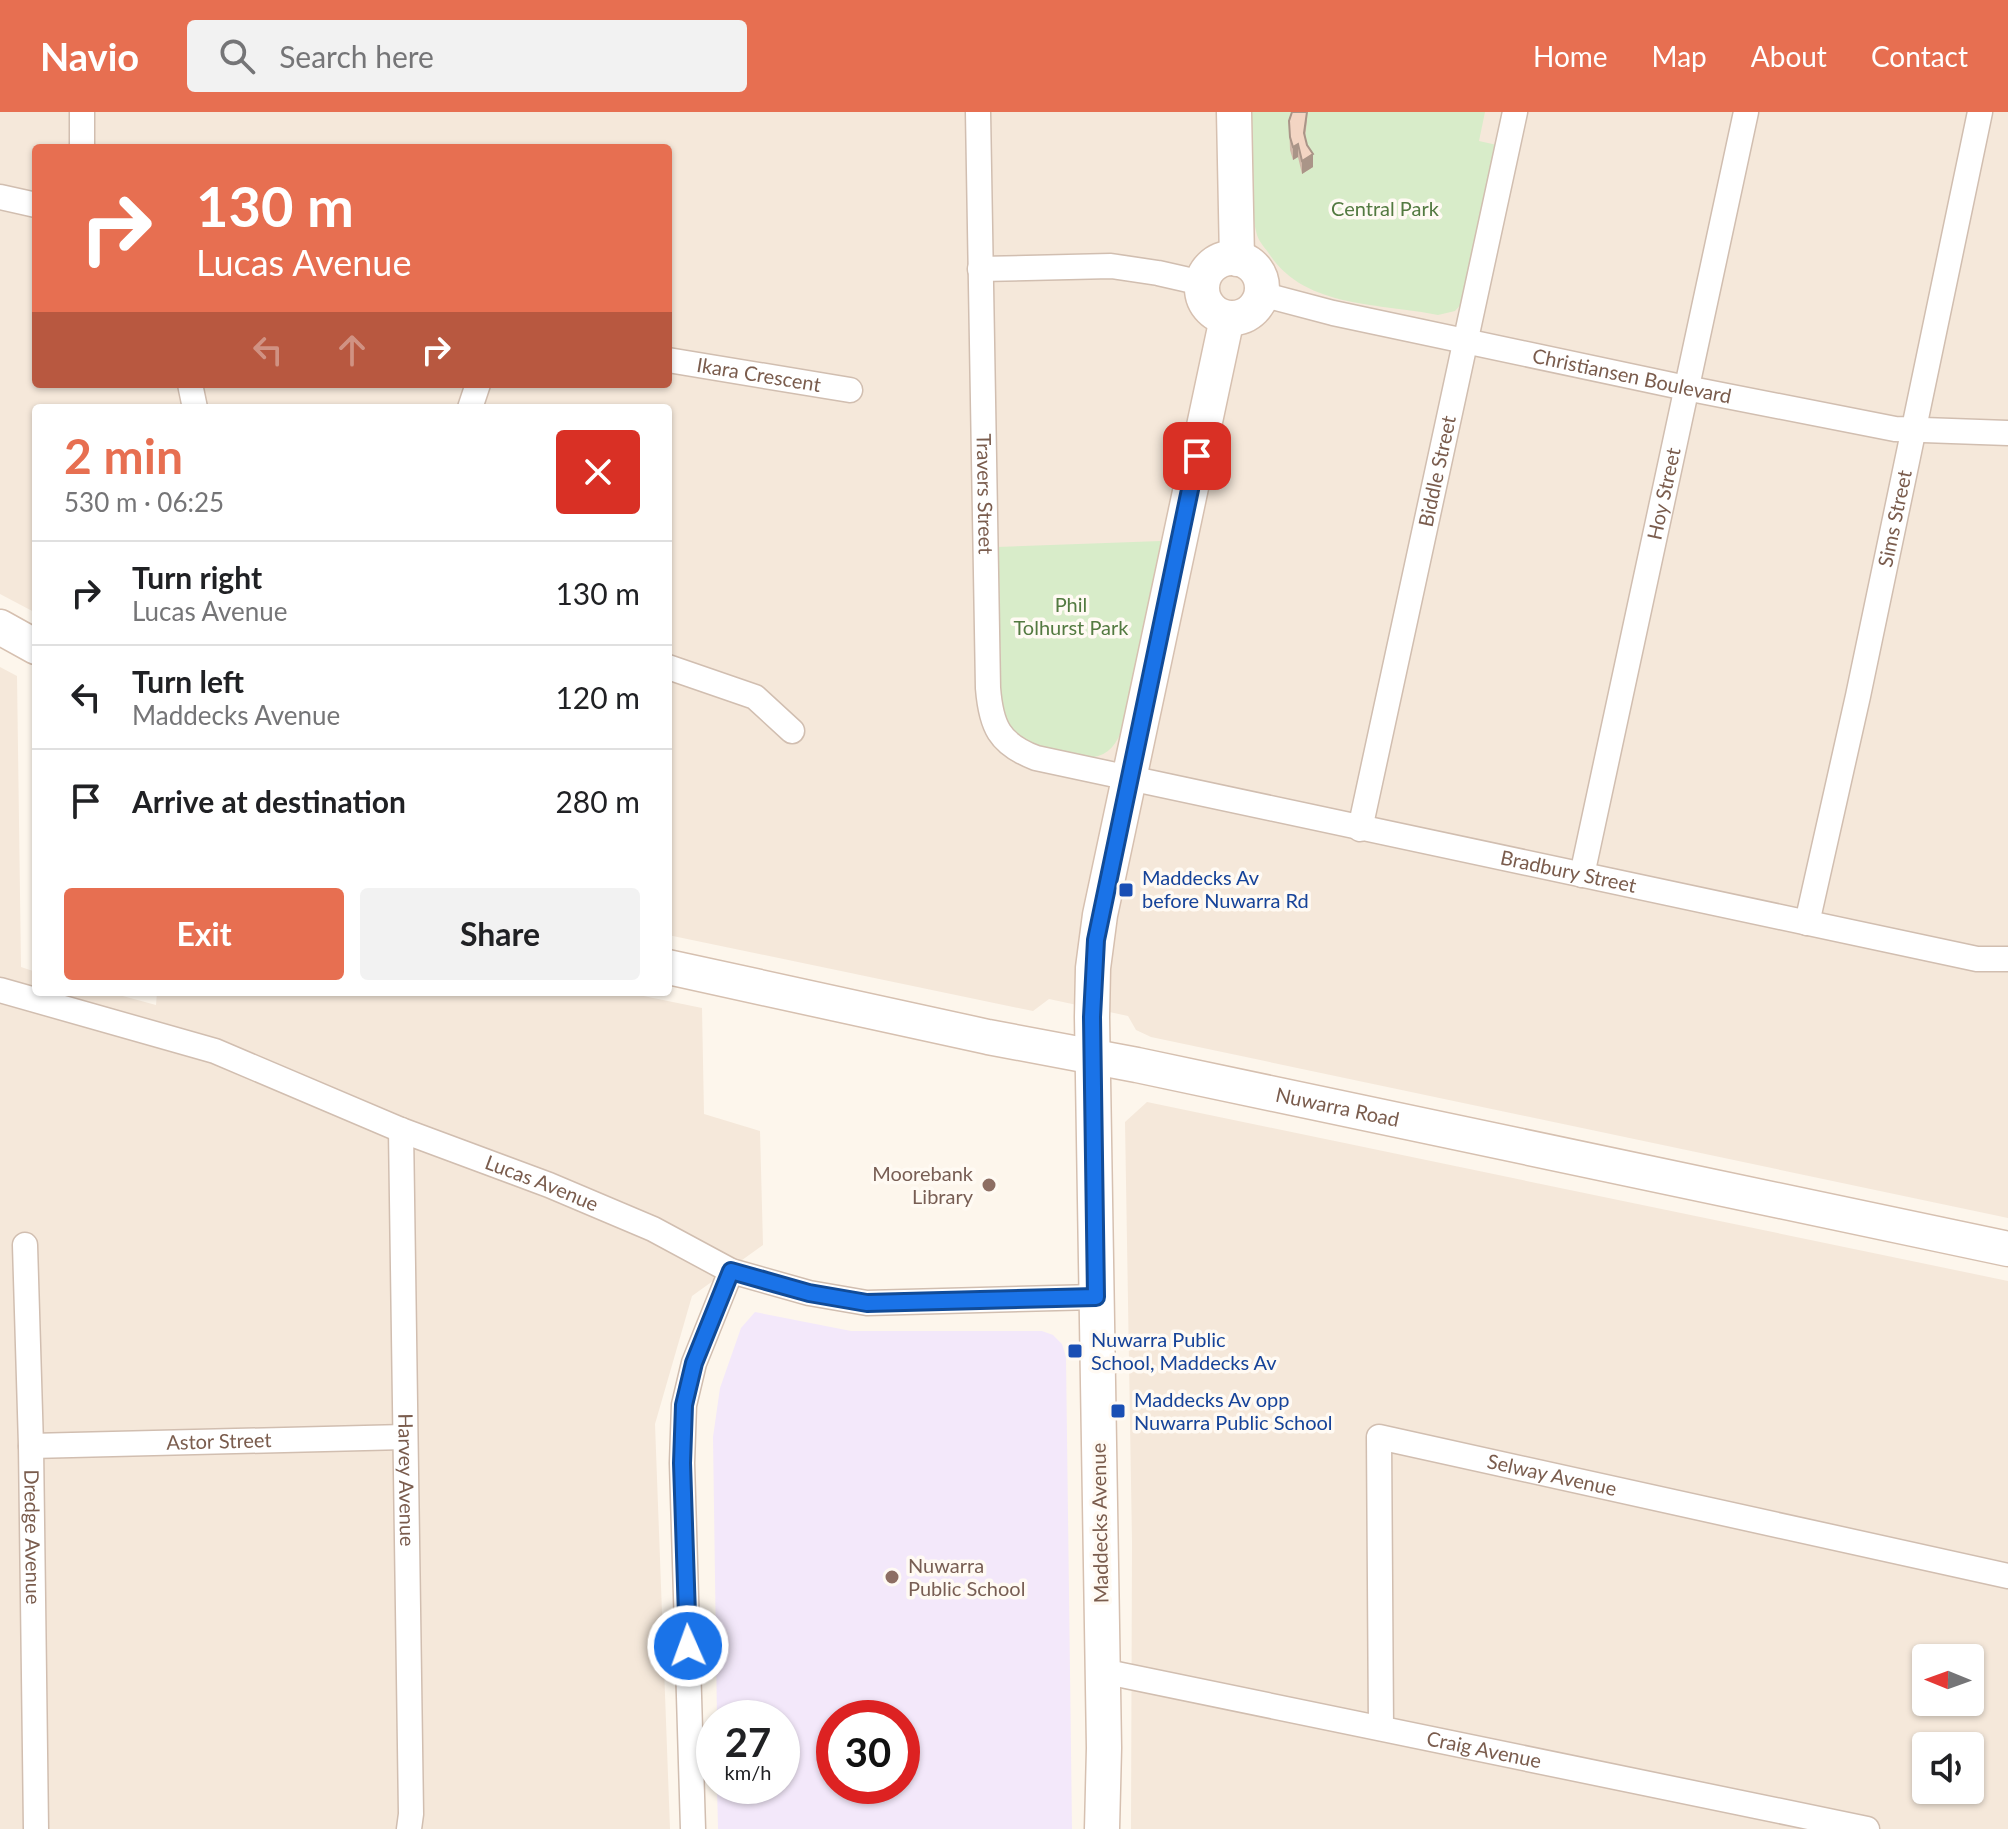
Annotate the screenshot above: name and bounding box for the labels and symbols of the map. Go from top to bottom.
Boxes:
park label: Central Park [1331,196,1440,220]
street label: Christiansen Boulevard [1530,343,1734,408]
street label: Ikara Crescent [695,352,823,396]
street label: Biddle Street [1413,413,1460,529]
pin [1163,422,1231,490]
street label: Travers Street [973,433,999,555]
street label: Hoy Street [1641,445,1685,542]
street label: Sims Street [1872,468,1916,569]
park label: Phil Tolhurst Park [1014,592,1129,639]
street label: Bradbury Street [1498,845,1639,897]
place label: Maddecks Av before Nuwarra Rd [1142,865,1309,912]
marker: Maddecks Av before Nuwarra Rd [1117,881,1135,899]
street label: Nuwarra Road [1274,1082,1402,1131]
street label: Lucas Avenue [482,1149,602,1216]
place label: Moorebank Library [872,1161,974,1208]
marker: Moorebank Library [980,1176,998,1194]
place label: Nuwarra Public School, Maddecks Av [1091,1327,1277,1374]
marker: Nuwarra Public School, Maddecks Av [1066,1342,1084,1360]
place label: Maddecks Av opp Nuwarra Public School [1134,1387,1333,1434]
marker: Maddecks Av opp Nuwarra Public School [1109,1402,1127,1420]
street label: Harvey Avenue [394,1413,420,1547]
street label: Astor Street [166,1427,272,1454]
street label: Maddecks Avenue [1086,1443,1112,1603]
street label: Selway Avenue [1485,1448,1619,1500]
street label: Dredge Avenue [20,1469,46,1605]
place label: Nuwarra Public School [908,1553,1025,1600]
marker: Nuwarra Public School [883,1568,901,1586]
position arrow [646,1604,730,1688]
north arrow [1912,1644,1984,1716]
speed limit sign: 30 [816,1700,920,1804]
street label: Craig Avenue [1425,1725,1544,1772]

